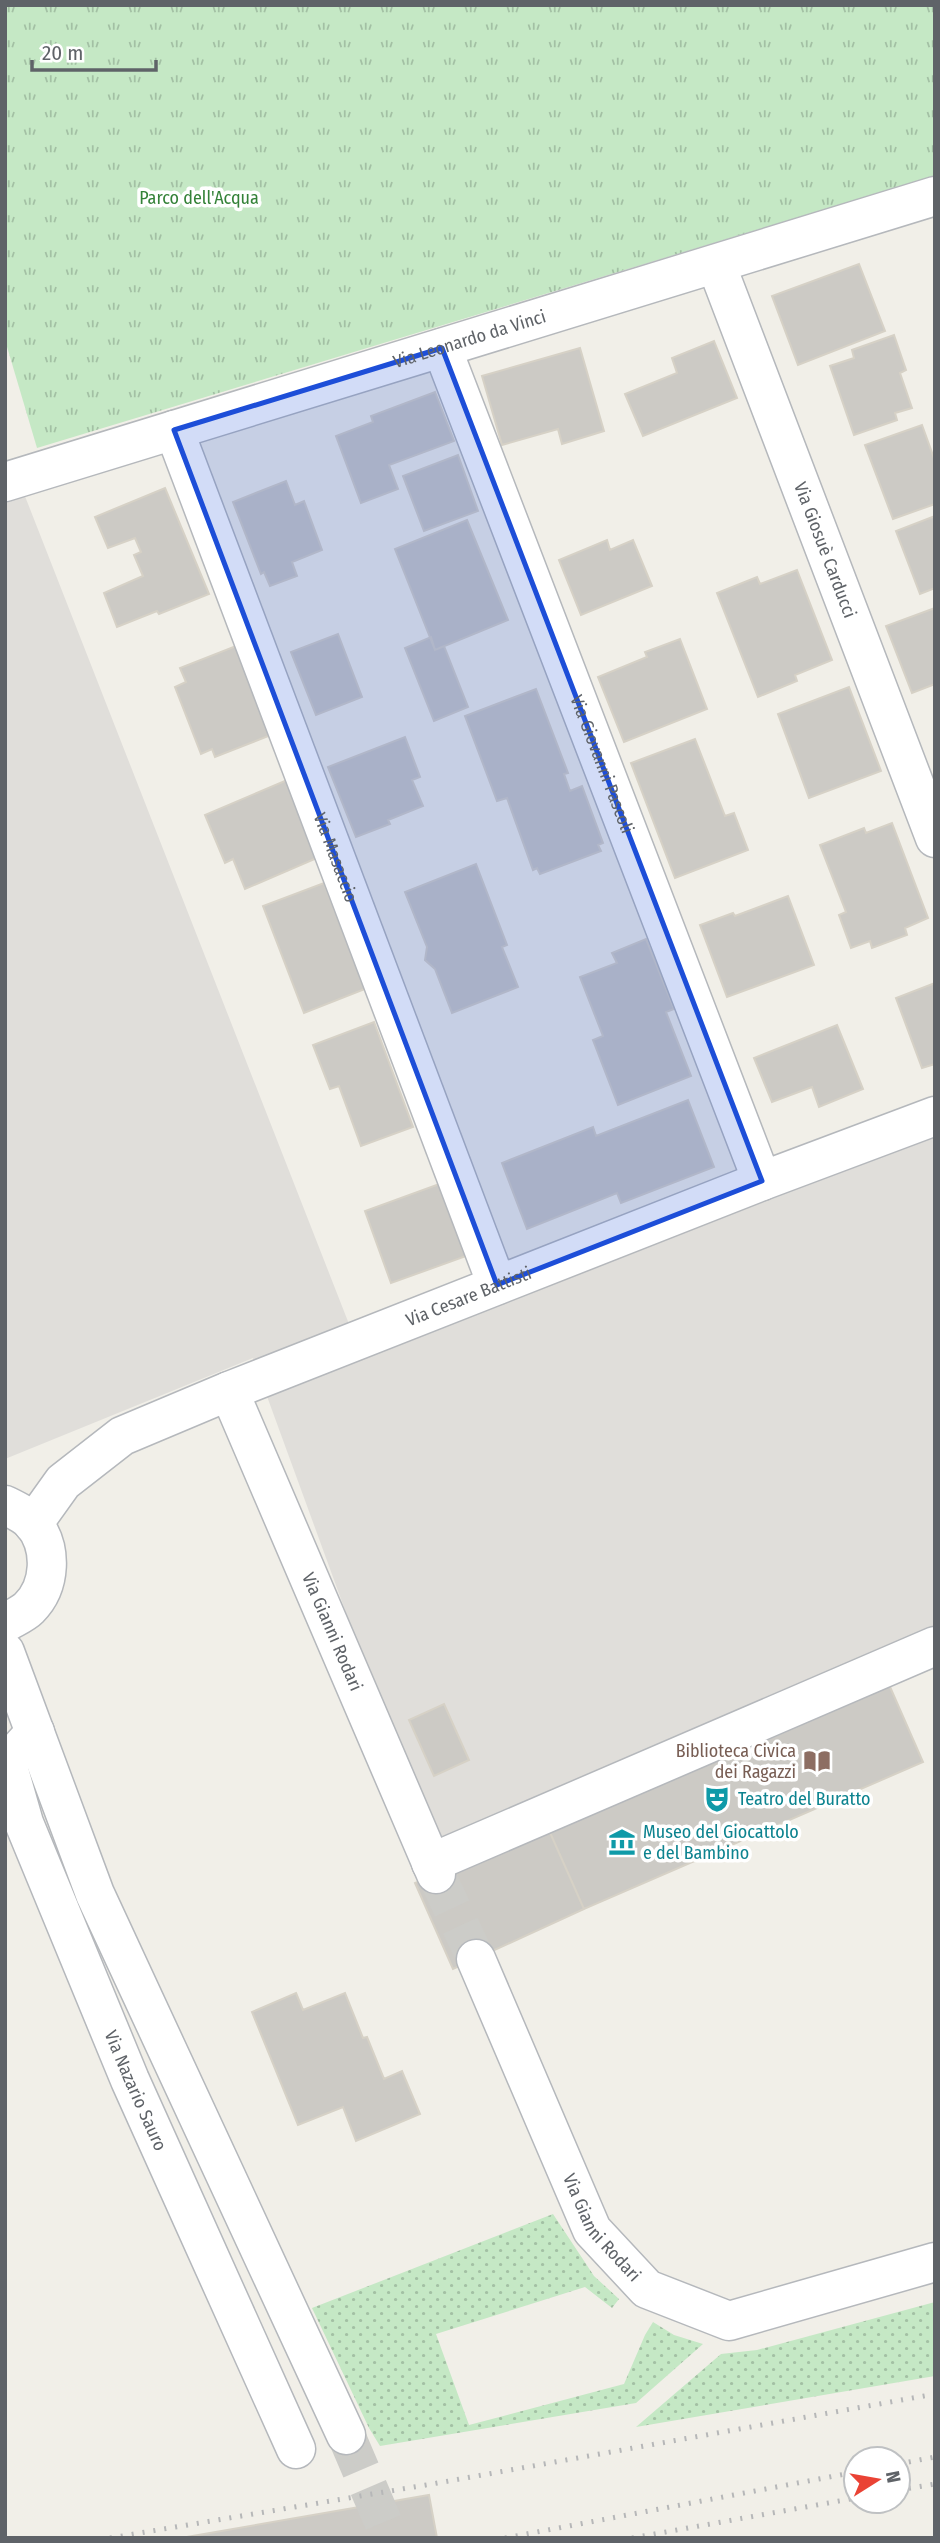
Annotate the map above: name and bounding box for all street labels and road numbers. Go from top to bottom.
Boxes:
street label: Via Leonardo da Vinci [391,305,548,373]
street label: Via Giosuè Carducci [789,479,861,621]
street label: Via Giovanni Pascoli [565,692,638,837]
street label: Via Masaccio [309,810,362,905]
street label: Via Cesare Battisti [403,1262,534,1331]
street label: Via Gianni Rodari [297,1569,367,1694]
street label: Via Nazario Sauro [100,2027,171,2154]
street label: Via Gianni Rodari [558,2170,645,2286]

